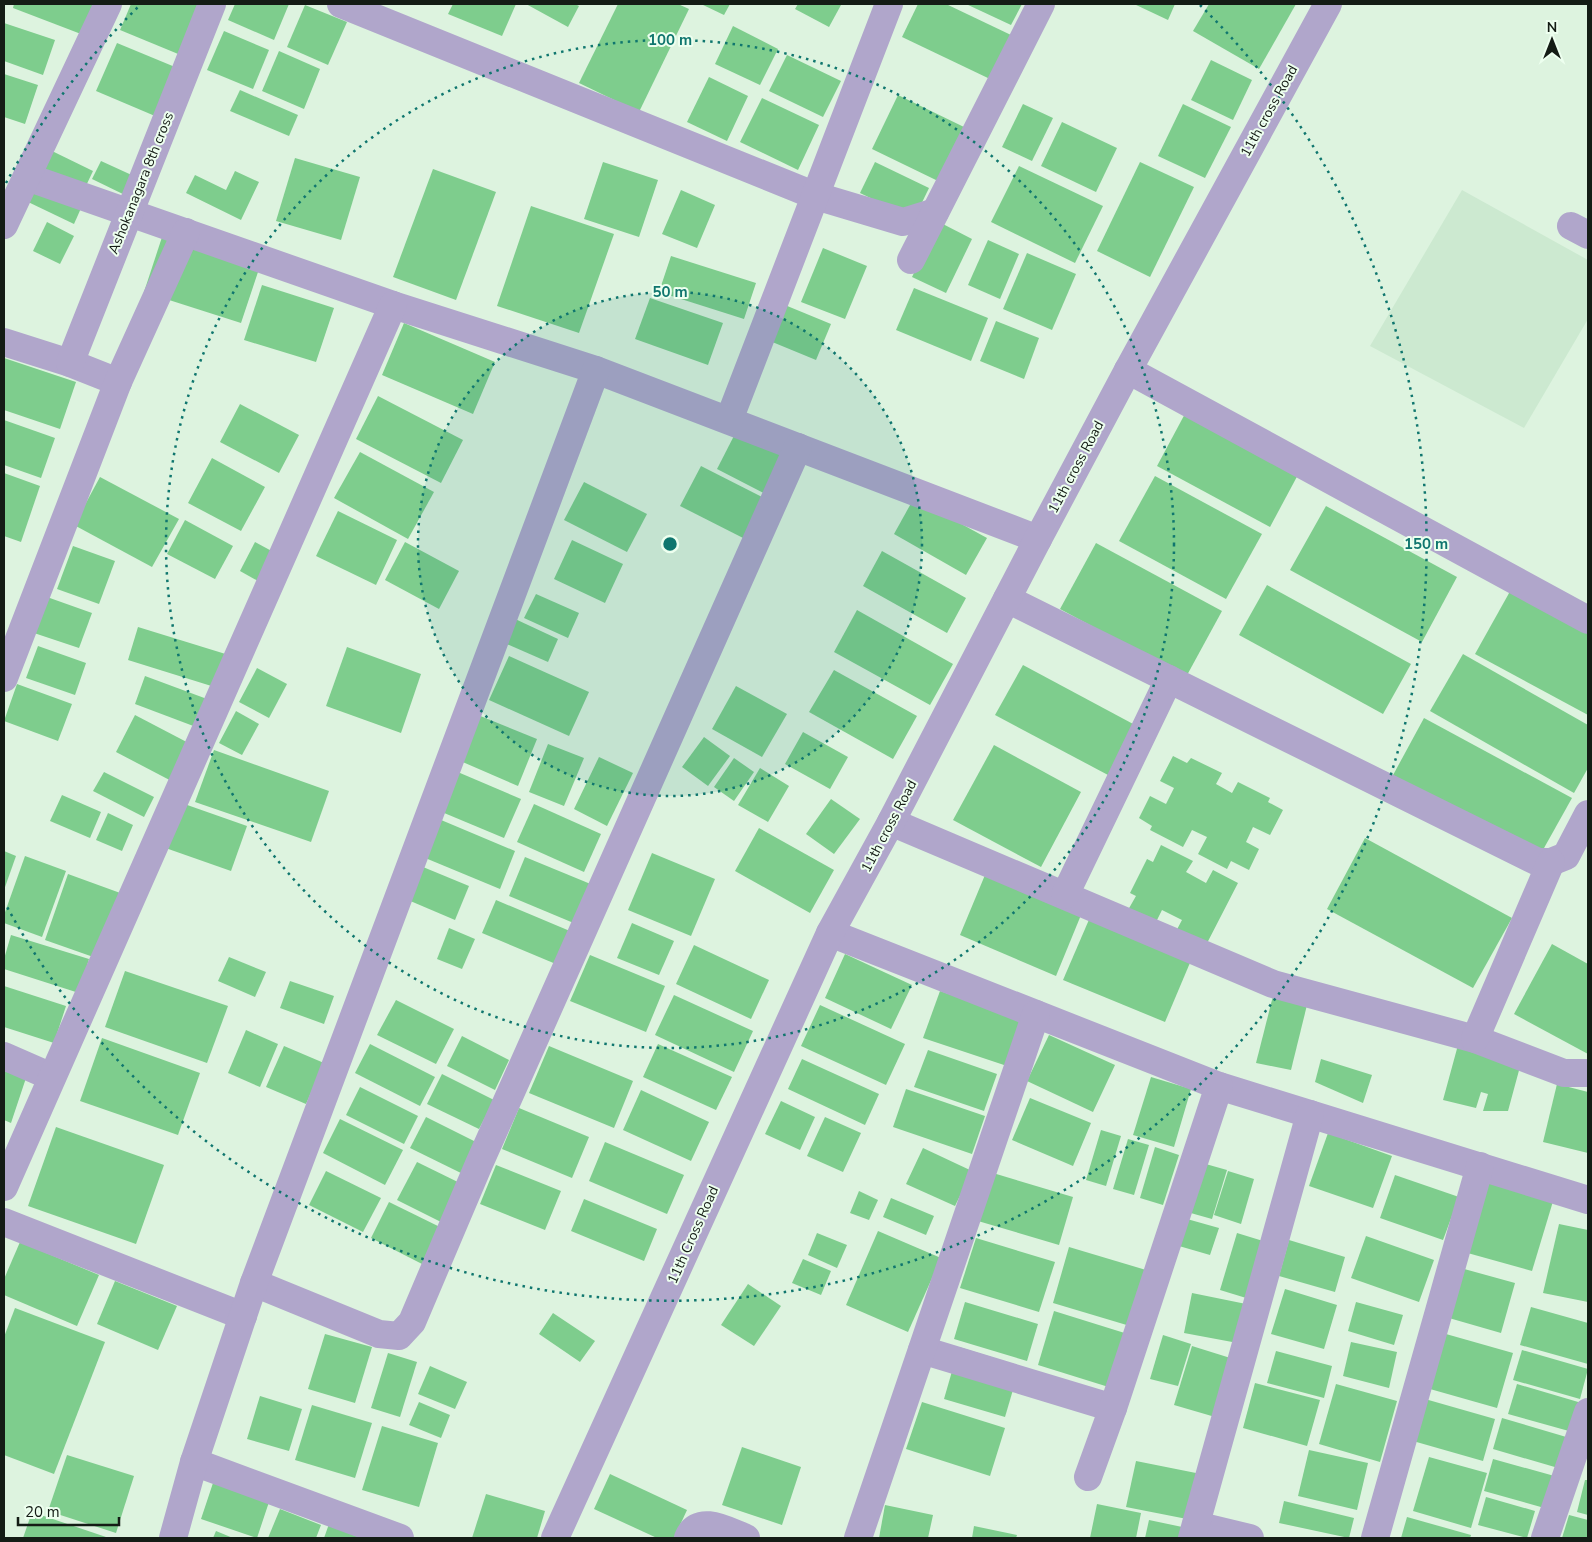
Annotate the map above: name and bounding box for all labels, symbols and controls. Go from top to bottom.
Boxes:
north arrow [1527,15,1577,65]
text: N [1547,18,1557,37]
text: 100 m [648,30,692,50]
street label: 11th cross Road [1236,62,1302,160]
street label: Ashokanagara 8th cross [104,109,178,257]
text: 50 m [652,282,688,302]
street label: 11th cross Road [1044,417,1108,517]
text: 150 m [1404,534,1448,554]
centre of rings [661,535,679,553]
street label: 11th cross Road [857,776,921,876]
street label: 11th Cross Road [663,1183,723,1287]
scale bar [18,1494,119,1526]
text: 20 m [25,1502,60,1522]

